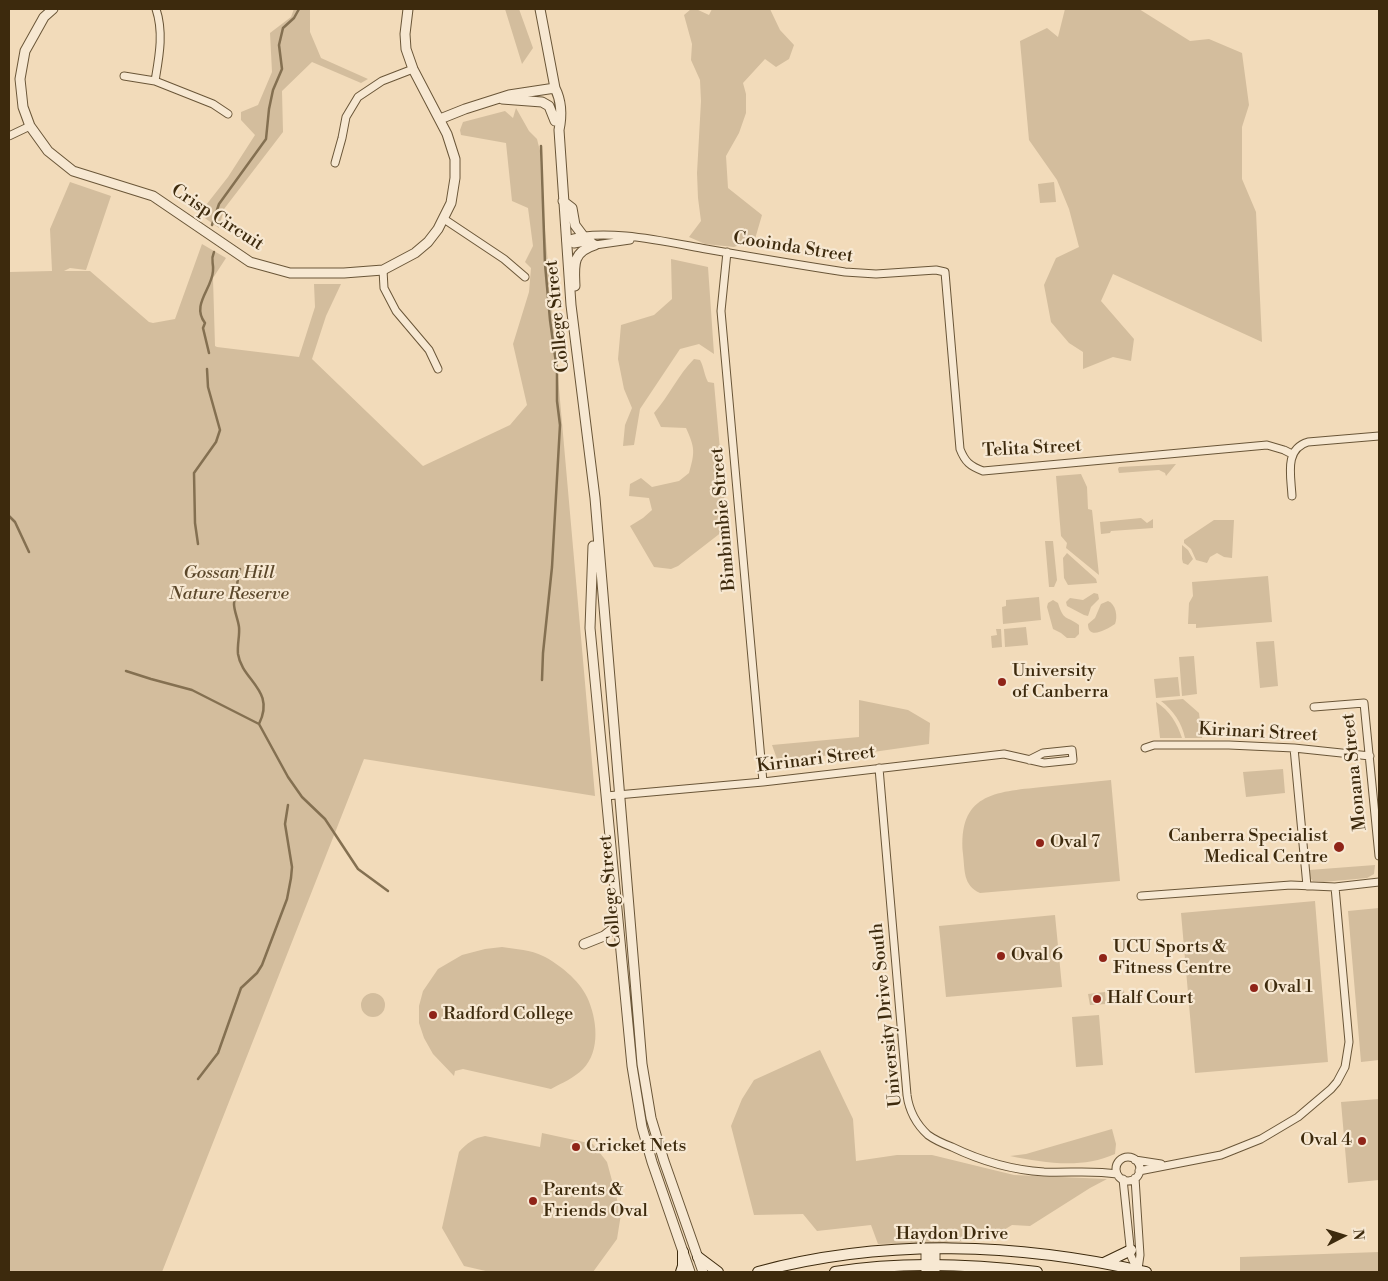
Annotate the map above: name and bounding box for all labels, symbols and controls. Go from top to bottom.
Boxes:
street label: Crisp Circuit [167,180,267,256]
street label: Cooinda Street [731,228,855,268]
street label: College Street [541,259,575,373]
street label: Telita Street [982,436,1082,462]
street label: Bimbimbie Street [707,446,741,592]
park label: Gossan Hill Nature Reserve [169,563,289,606]
place label: University of Canberra [1012,661,1109,704]
marker: University of Canberra [996,676,1008,688]
street label: Monana Street [1338,712,1372,832]
street label: Kirinari Street [1198,719,1318,747]
street label: Kirinari Street [755,742,877,778]
place label: Canberra Specialist Medical Centre [1168,826,1328,869]
place label: Oval 7 [1050,832,1100,854]
street label: College Street [595,834,627,948]
marker: Oval 7 [1034,837,1046,849]
marker: Canberra Specialist Medical Centre [1332,840,1346,854]
street label: University Drive South [867,922,907,1108]
place label: UCU Sports & Fitness Centre [1113,937,1231,980]
place label: Oval 6 [1011,945,1063,967]
marker: Oval 6 [995,950,1007,962]
marker: UCU Sports & Fitness Centre [1097,952,1109,964]
place label: Oval 1 [1264,977,1313,999]
marker: Oval 1 [1248,982,1260,994]
place label: Half Court [1107,988,1193,1010]
marker: Half Court [1091,993,1103,1005]
place label: Radford College [443,1004,573,1026]
marker: Radford College [427,1009,439,1021]
place label: Oval 4 [1300,1130,1352,1152]
marker: Oval 4 [1356,1135,1368,1147]
place label: Cricket Nets [586,1136,686,1158]
marker: Cricket Nets [570,1141,582,1153]
place label: Parents & Friends Oval [543,1180,648,1222]
marker: Parents & Friends Oval [527,1195,539,1207]
north arrow [1318,1211,1368,1261]
street label: Haydon Drive [896,1224,1008,1246]
text: N [1348,1228,1367,1241]

